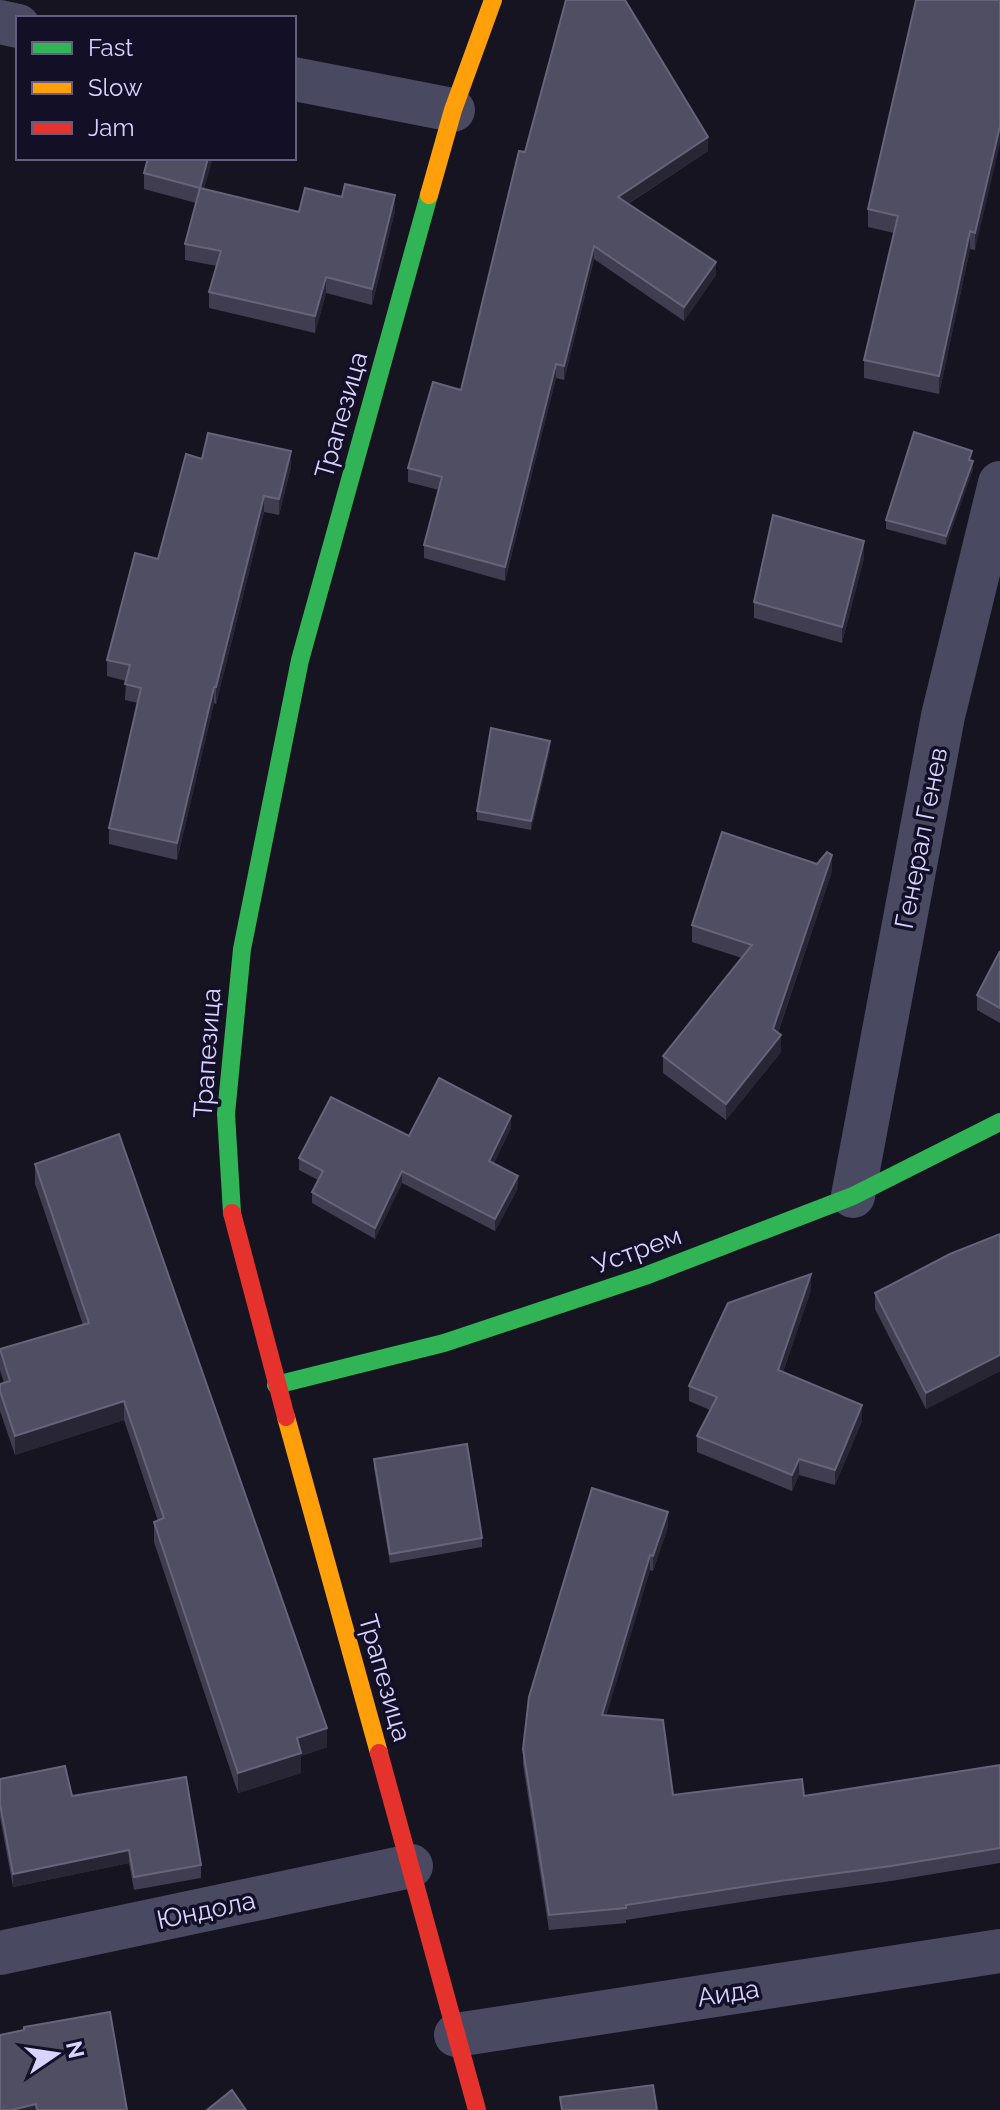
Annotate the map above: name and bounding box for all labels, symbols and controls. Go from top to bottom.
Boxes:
legend [16,16,296,160]
text: Fast [88,33,133,62]
text: Slow [88,73,143,102]
text: Jam [88,113,134,142]
street label: Трапезица [309,348,373,482]
street label: Генерал Генев [889,745,953,931]
street label: Трапезица [187,987,227,1119]
street label: Устрем [589,1220,685,1280]
street label: Трапезица [353,1611,417,1745]
street label: Юндола [154,1885,258,1935]
street label: Аида [695,1973,761,2013]
north arrow [16,2014,96,2094]
text: N [61,2038,90,2061]

